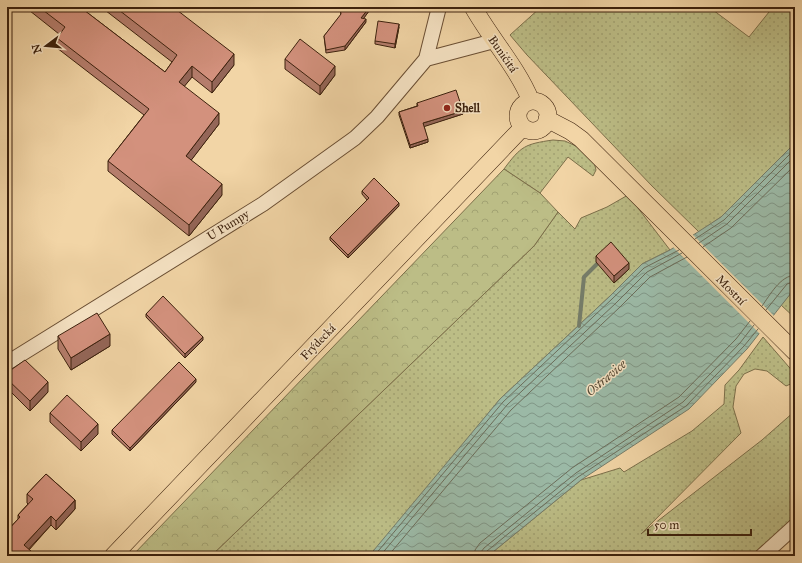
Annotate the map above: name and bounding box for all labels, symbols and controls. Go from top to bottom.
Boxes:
north arrow [26,26,66,66]
street label: Buničitá [485,33,521,76]
text: N [29,42,44,55]
place label: Shell [455,101,481,115]
marker: Shell [442,103,452,113]
street label: U Pumpy [204,206,252,243]
street label: Mostní [713,272,749,308]
street label: Frýdecká [298,321,339,363]
water label: Ostravice [582,356,630,400]
scale bar [648,511,751,537]
text: 50 m [654,518,679,532]

